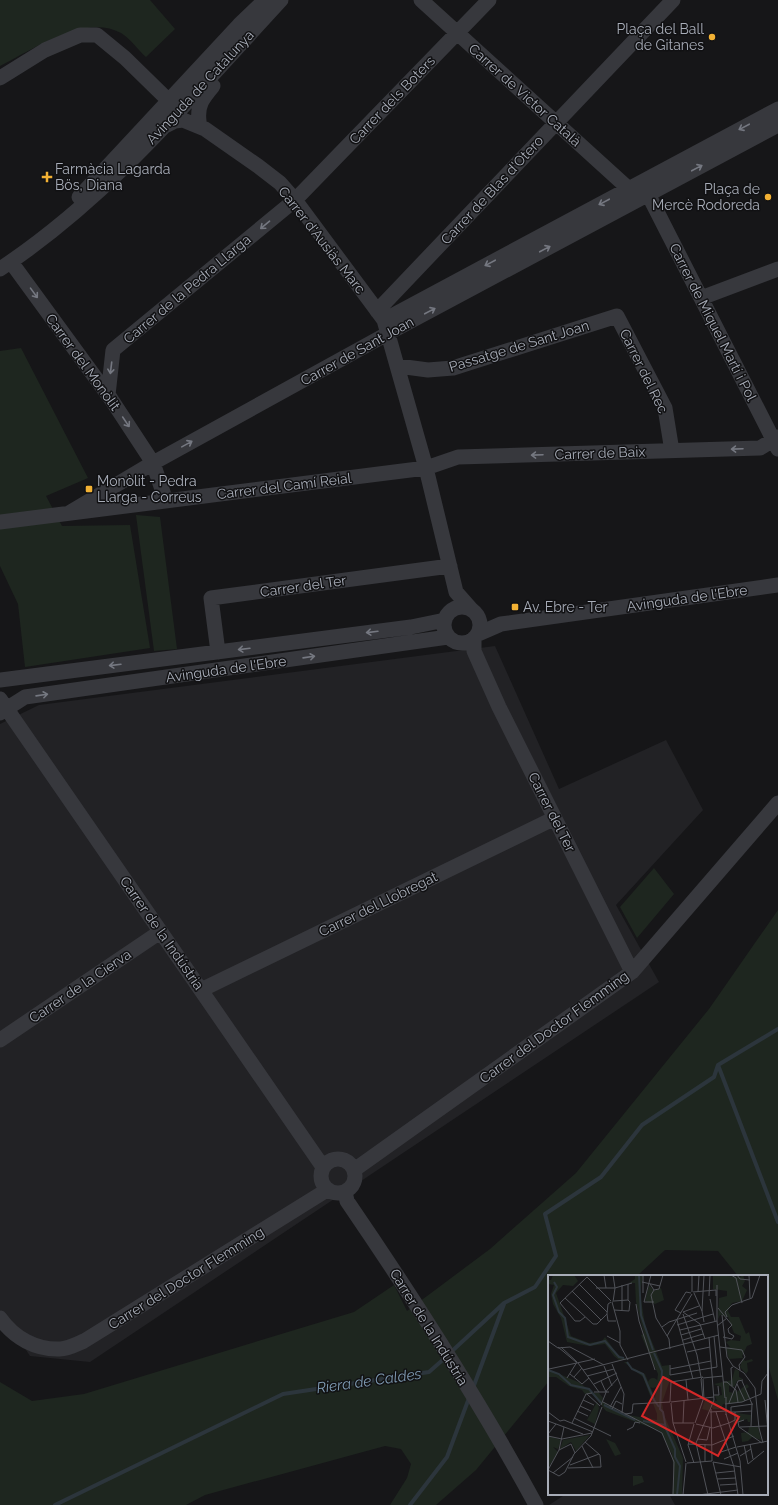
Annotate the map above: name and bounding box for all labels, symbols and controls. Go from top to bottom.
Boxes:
place label: Plaça del Ball de Gitanes [617,21,704,53]
street label: Avinguda de Catalunya [143,27,257,147]
marker: Plaça del Ball de Gitanes [707,32,717,42]
street label: Carrer de Victor Català [466,40,584,150]
street label: Carrer dels Boters [346,52,438,147]
one-way arrow [738,124,750,131]
street label: Carrer de Blas d'Otero [438,132,546,248]
place label: Farmàcia Lagarda Bös, Diana [55,161,170,193]
one-way arrow [690,164,702,171]
marker: Farmàcia Lagarda Bös, Diana [42,172,52,182]
place label: Plaça de Mercè Rodoreda [652,181,760,213]
street label: Carrer d'Ausiàs Marc [275,183,369,297]
marker: Plaça de Mercè Rodoreda [763,192,773,202]
one-way arrow [599,198,611,206]
one-way arrow [259,220,270,229]
street label: Carrer de la Pedra Llarga [120,231,254,347]
street label: Carrer de Miquel Martí i Pol [666,241,760,404]
one-way arrow [539,245,551,253]
one-way arrow [484,260,496,268]
one-way arrow [29,288,38,299]
one-way arrow [424,307,436,314]
street label: Carrer del Monòlit [43,311,124,414]
street label: Carrer de Sant Joan [298,313,416,389]
street label: Passatge de Sant Joan [447,317,591,375]
street label: Carrer del Rec [617,326,671,416]
one-way arrow [107,361,115,374]
one-way arrow [122,416,130,427]
one-way arrow [181,440,193,447]
street label: Carrer de Baix [554,443,646,463]
one-way arrow [731,445,744,453]
one-way arrow [531,451,544,459]
street label: Carrer del Camí Reial [216,470,352,502]
place label: Monòlit - Pedra Llarga - Correus [97,473,202,505]
marker: Monòlit - Pedra Llarga - Correus [84,484,94,494]
street label: Carrer del Ter [259,572,347,600]
street label: Avinguda de l'Ebre [626,582,748,614]
place label: Av. Ebre - Ter [523,599,608,615]
marker: Av. Ebre - Ter [510,602,520,612]
one-way arrow [366,628,379,636]
one-way arrow [238,645,251,652]
street label: Avinguda de l'Ebre [165,653,287,685]
one-way arrow [302,653,315,661]
one-way arrow [109,661,122,669]
one-way arrow [35,691,48,699]
street label: Carrer del Ter [525,770,579,854]
street label: Carrer del Llobregat [316,868,440,940]
street label: Carrer de la Indústria [117,873,207,993]
street label: Carrer de la Cierva [26,946,134,1026]
street label: Carrer del Doctor Flemming [476,968,632,1086]
street label: Carrer del Doctor Flemming [105,1224,267,1332]
street label: Carrer de la Indústria [387,1266,471,1388]
inset map [548,1275,768,1495]
water label: Riera de Caldes [315,1365,423,1397]

